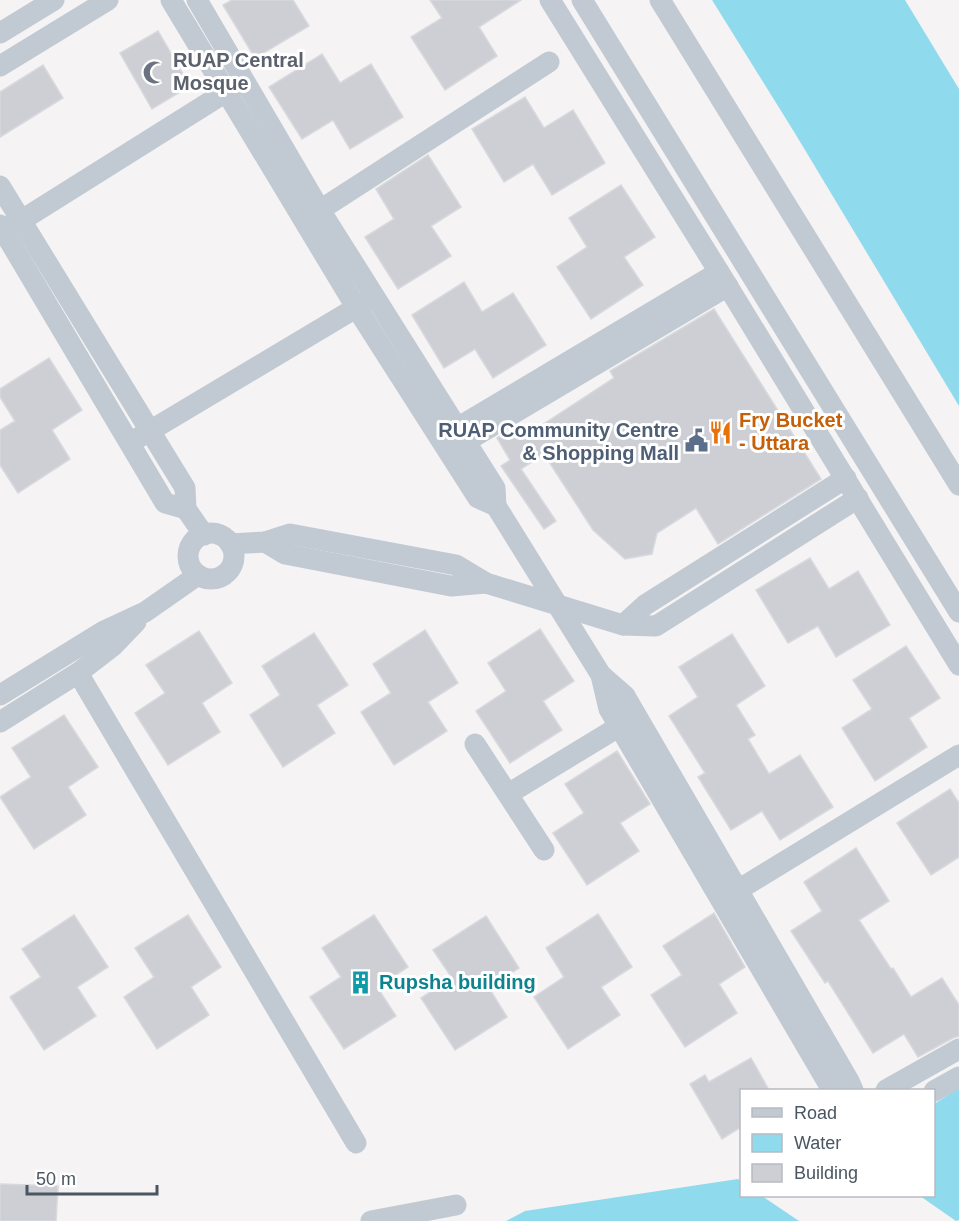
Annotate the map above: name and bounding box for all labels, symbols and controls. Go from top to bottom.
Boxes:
place label: RUAP Central Mosque [173,49,304,94]
mosque icon: RUAP Central Mosque [142,59,168,85]
place label: Fry Bucket - Uttara [739,409,843,454]
place label: RUAP Community Centre & Shopping Mall [438,419,679,464]
restaurant icon: Fry Bucket - Uttara [708,419,734,445]
public building icon: RUAP Community Centre & Shopping Mall [684,428,710,454]
building icon: Rupsha building [348,969,374,995]
place label: Rupsha building [379,971,536,993]
legend [740,1089,935,1197]
text: Road [794,1103,837,1123]
text: Water [794,1133,841,1153]
scale bar [27,1158,158,1196]
text: Building [794,1163,858,1183]
text: 50 m [36,1169,76,1189]

